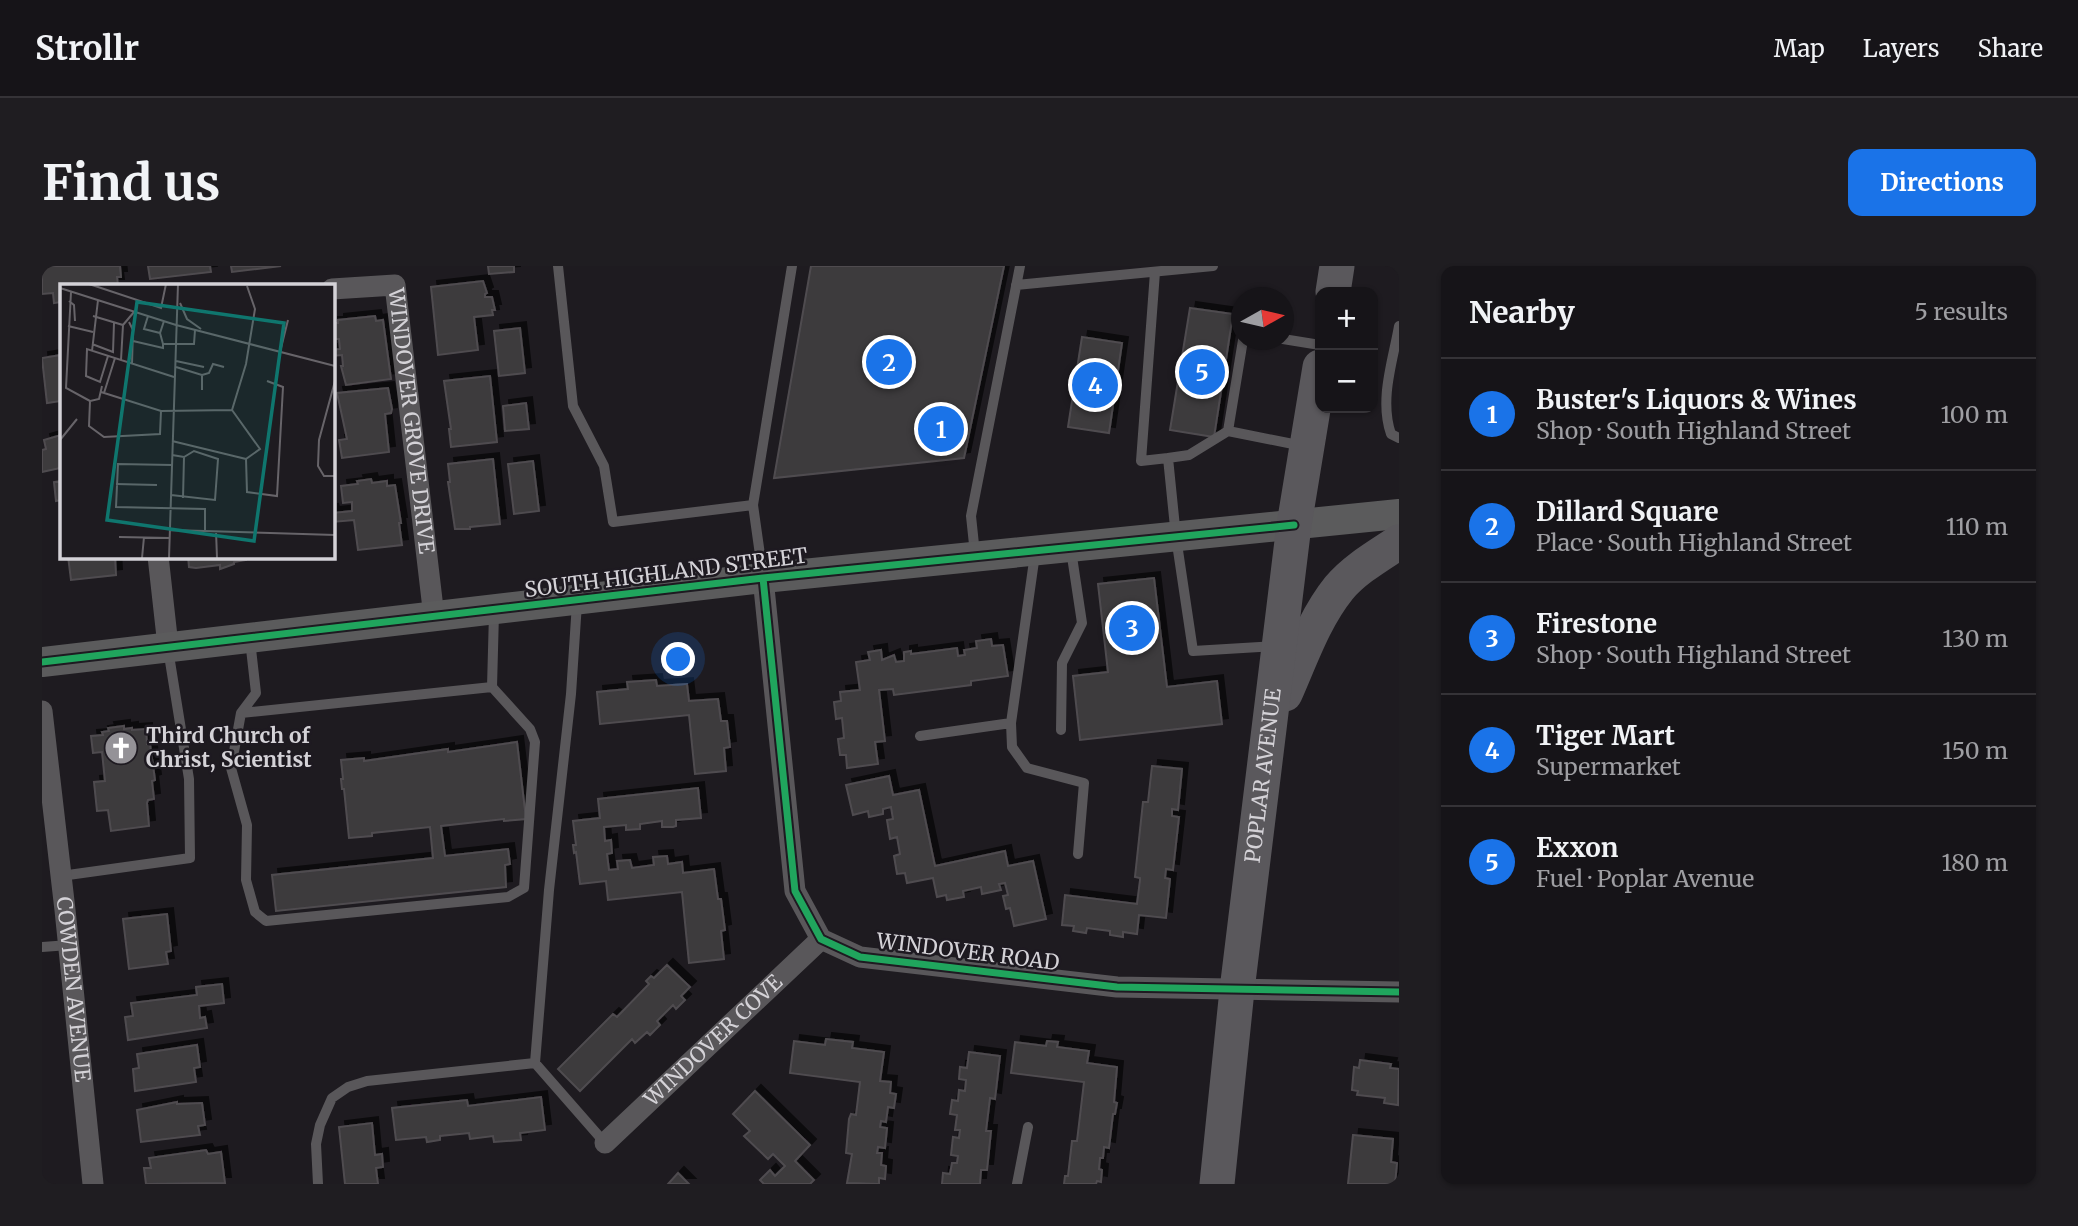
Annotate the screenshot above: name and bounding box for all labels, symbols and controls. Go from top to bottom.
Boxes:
text: Strollr [35,28,139,69]
text: Map [1774,33,1825,64]
text: Layers [1863,33,1939,64]
text: Share [1977,33,2043,64]
button: Directions [1848,149,2036,216]
text: Find us [42,152,220,213]
inset map [60,284,334,558]
street label: WINDOVER GROVE DRIVE [382,286,441,556]
north arrow [1231,287,1294,350]
map controls [1315,287,1378,413]
button: + [1315,287,1378,350]
text: Nearby [1469,293,1575,331]
text: 5 results [1914,297,2008,326]
pin: 2 [866,336,912,388]
pin: 5 [1179,346,1225,398]
button: − [1315,350,1378,413]
pin: 4 [1072,359,1118,411]
text: Buster's Liquors & Wines [1536,383,1857,416]
text: 1 [1487,400,1497,429]
text: 100 m [1940,400,2008,429]
pin: 1 [918,403,964,455]
text: Shop · South Highland Street [1536,416,1851,445]
text: Dillard Square [1536,495,1718,528]
text: 2 [1485,512,1499,541]
text: 110 m [1946,512,2008,541]
text: Place · South Highland Street [1536,528,1852,557]
street label: SOUTH HIGHLAND STREET [523,542,809,603]
pin: 3 [1109,602,1155,654]
text: Firestone [1536,607,1657,640]
text: 3 [1485,624,1499,653]
text: 130 m [1942,624,2008,653]
text: Shop · South Highland Street [1536,640,1851,669]
your location [661,642,695,676]
street label: POPLAR AVENUE [1239,686,1287,864]
text: Tiger Mart [1536,719,1675,752]
place label: Third Church of Christ, Scientist [146,722,312,773]
church icon: Third Church of Christ, Scientist [102,729,140,767]
text: 4 [1485,736,1499,765]
text: 150 m [1942,736,2008,765]
text: Supermarket [1536,752,1681,781]
text: Exxon [1536,831,1618,864]
text: 5 [1485,848,1499,877]
text: 180 m [1942,848,2008,877]
text: Fuel · Poplar Avenue [1536,864,1754,893]
street label: COWDEN AVENUE [51,895,97,1084]
street label: WINDOVER ROAD [874,927,1061,976]
street label: WINDOVER COVE [637,968,788,1113]

